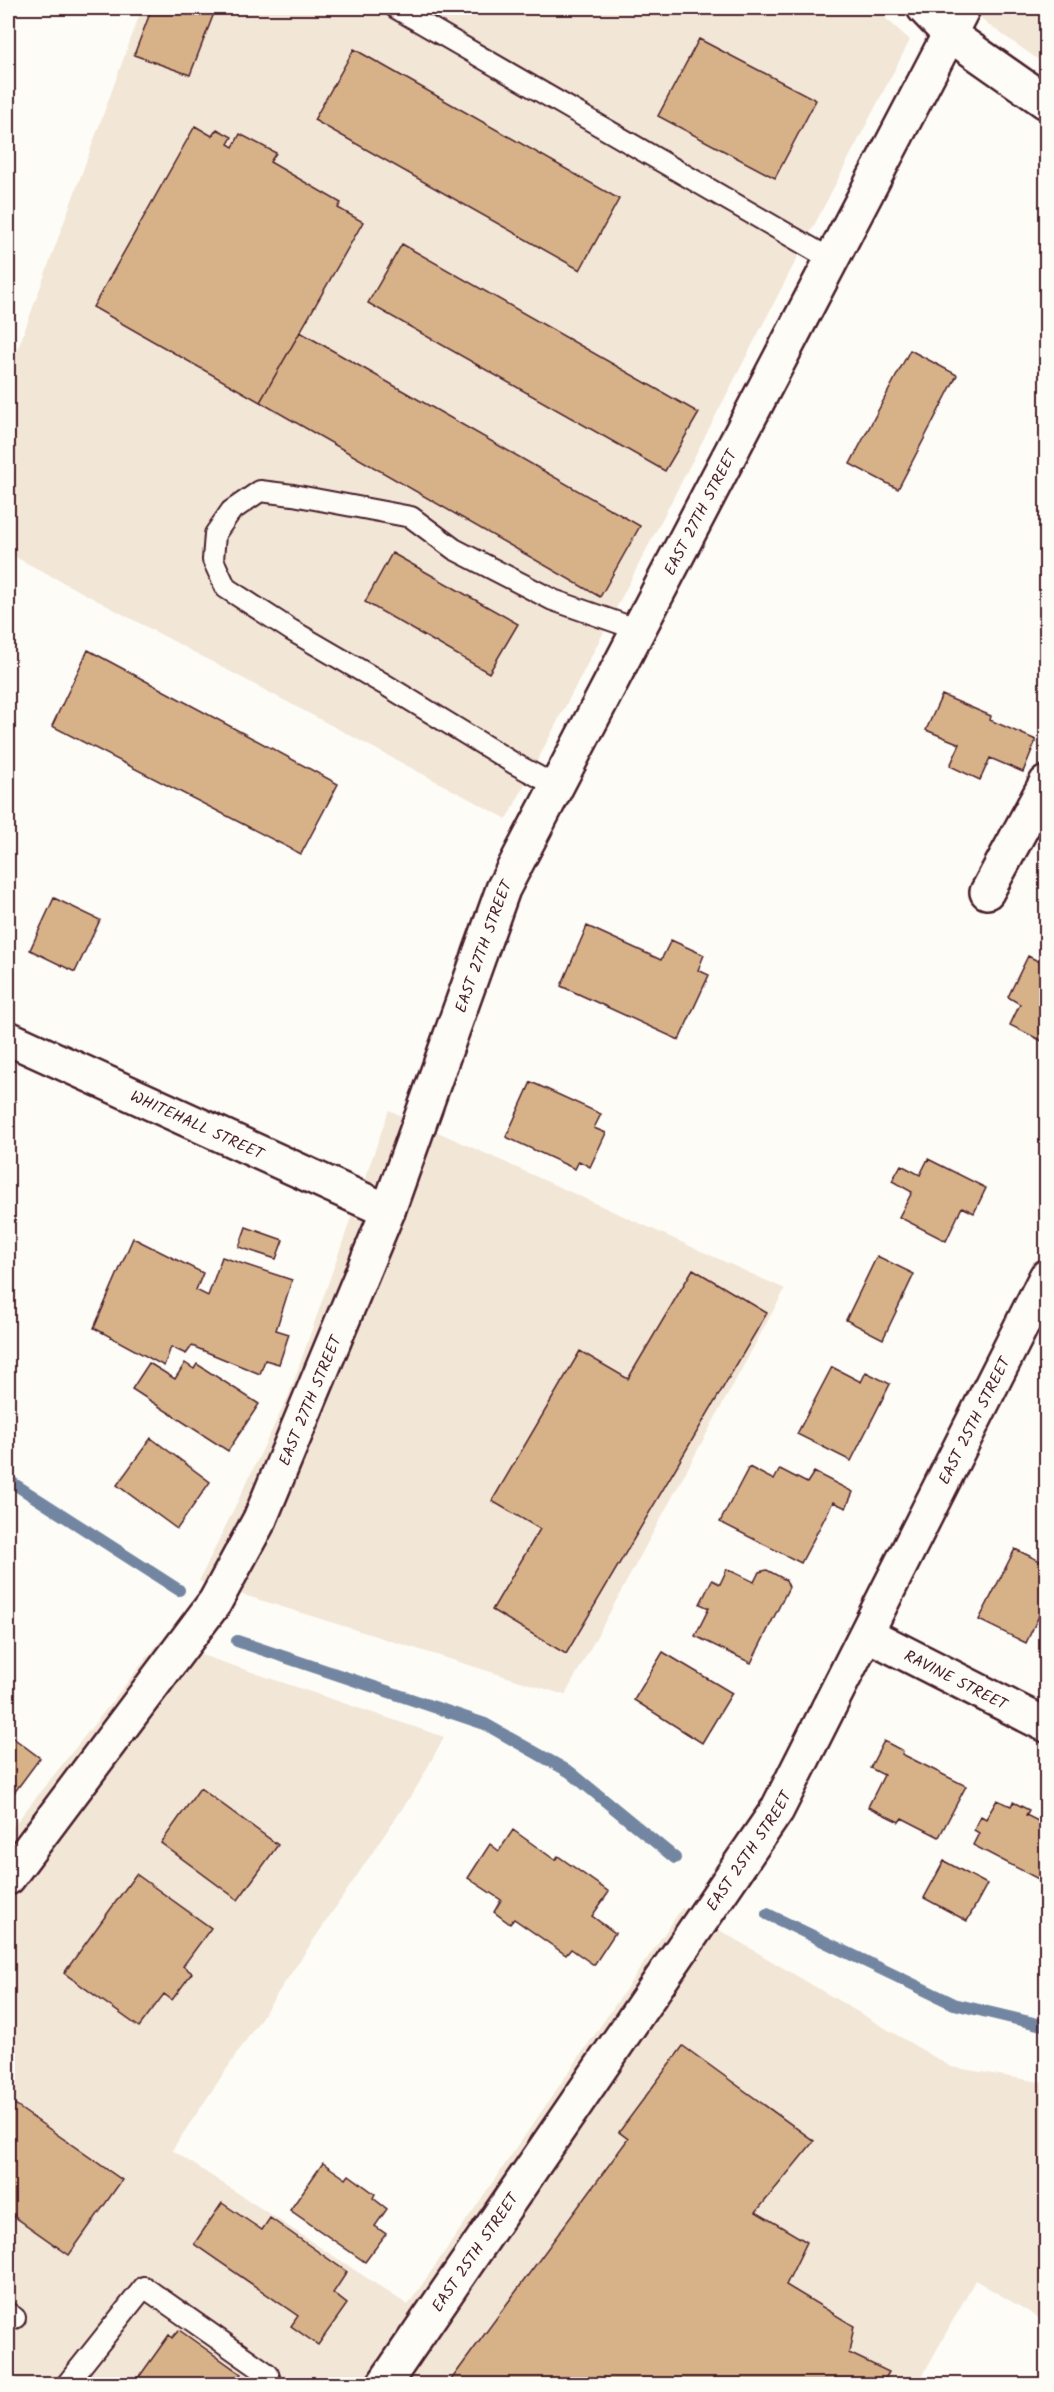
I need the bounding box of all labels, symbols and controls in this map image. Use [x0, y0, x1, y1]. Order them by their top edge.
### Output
street label: EAST 27TH STREET [658, 444, 745, 580]
street label: EAST 27TH STREET [449, 875, 520, 1016]
street label: WHITEHALL STREET [126, 1084, 269, 1167]
street label: EAST 27TH STREET [273, 1331, 349, 1470]
street label: EAST 25TH STREET [932, 1352, 1018, 1489]
street label: RAVINE STREET [899, 1644, 1013, 1718]
street label: EAST 25TH STREET [700, 1786, 799, 1917]
street label: EAST 25TH STREET [426, 2187, 526, 2318]

